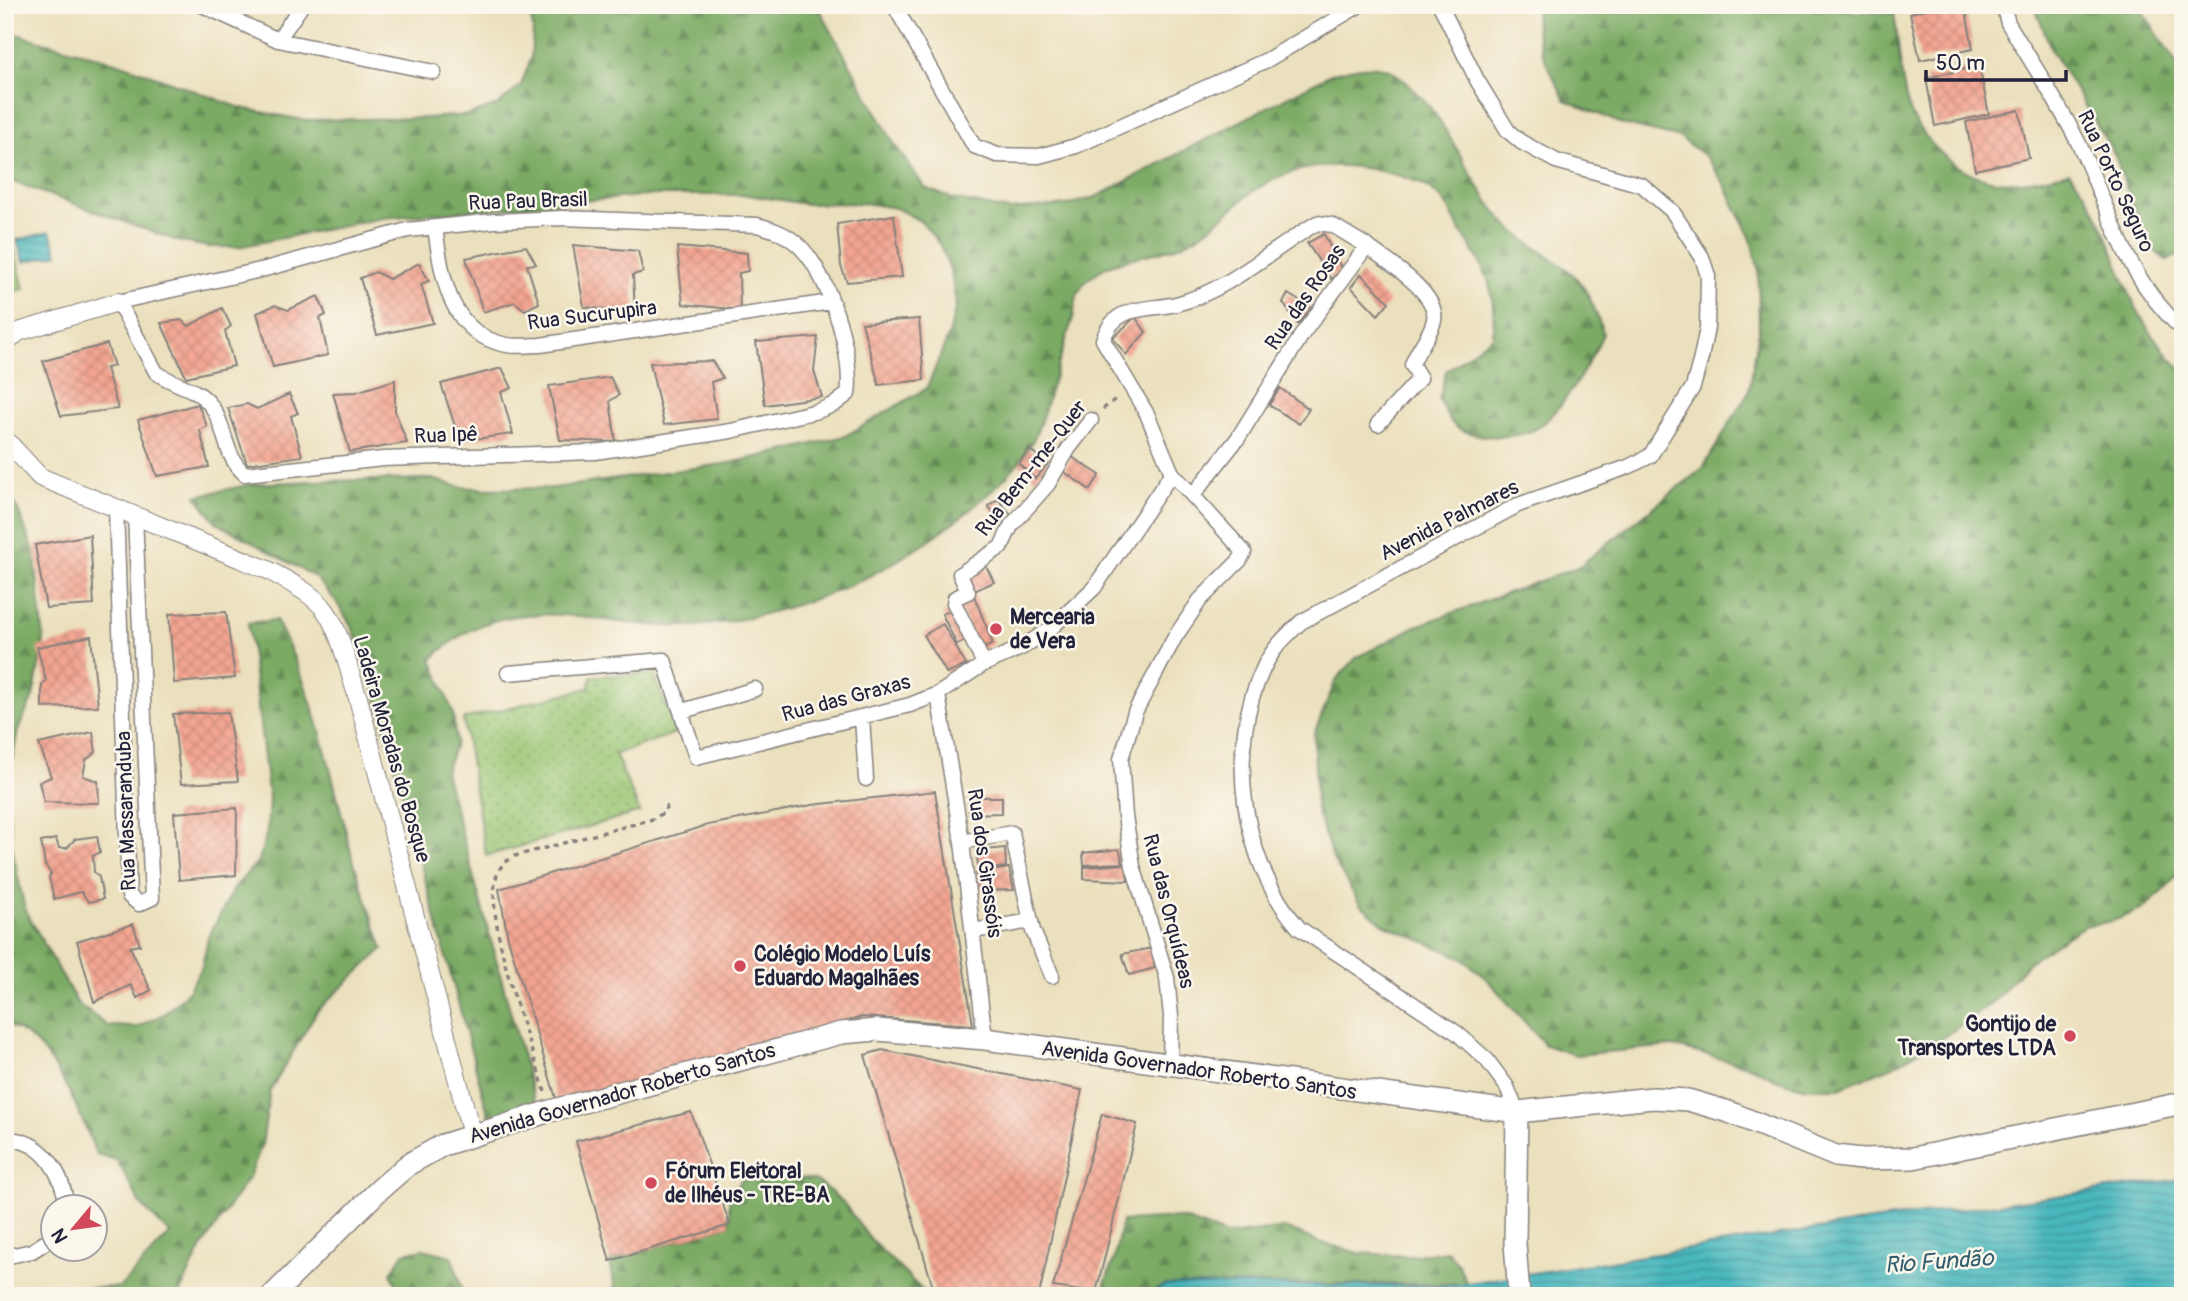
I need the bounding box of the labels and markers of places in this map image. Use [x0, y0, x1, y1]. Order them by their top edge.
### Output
place label: Mercearia de Vera [1010, 604, 1095, 655]
marker: Mercearia de Vera [988, 621, 1004, 637]
place label: Colégio Modelo Luís Eduardo Magalhães [754, 941, 931, 992]
marker: Colégio Modelo Luís Eduardo Magalhães [732, 958, 748, 974]
place label: Gontijo de Transportes LTDA [1896, 1011, 2057, 1062]
marker: Gontijo de Transportes LTDA [2062, 1028, 2078, 1044]
place label: Fórum Eleitoral de Ilhéus - TRE-BA [665, 1158, 830, 1209]
marker: Fórum Eleitoral de Ilhéus - TRE-BA [643, 1175, 659, 1191]

